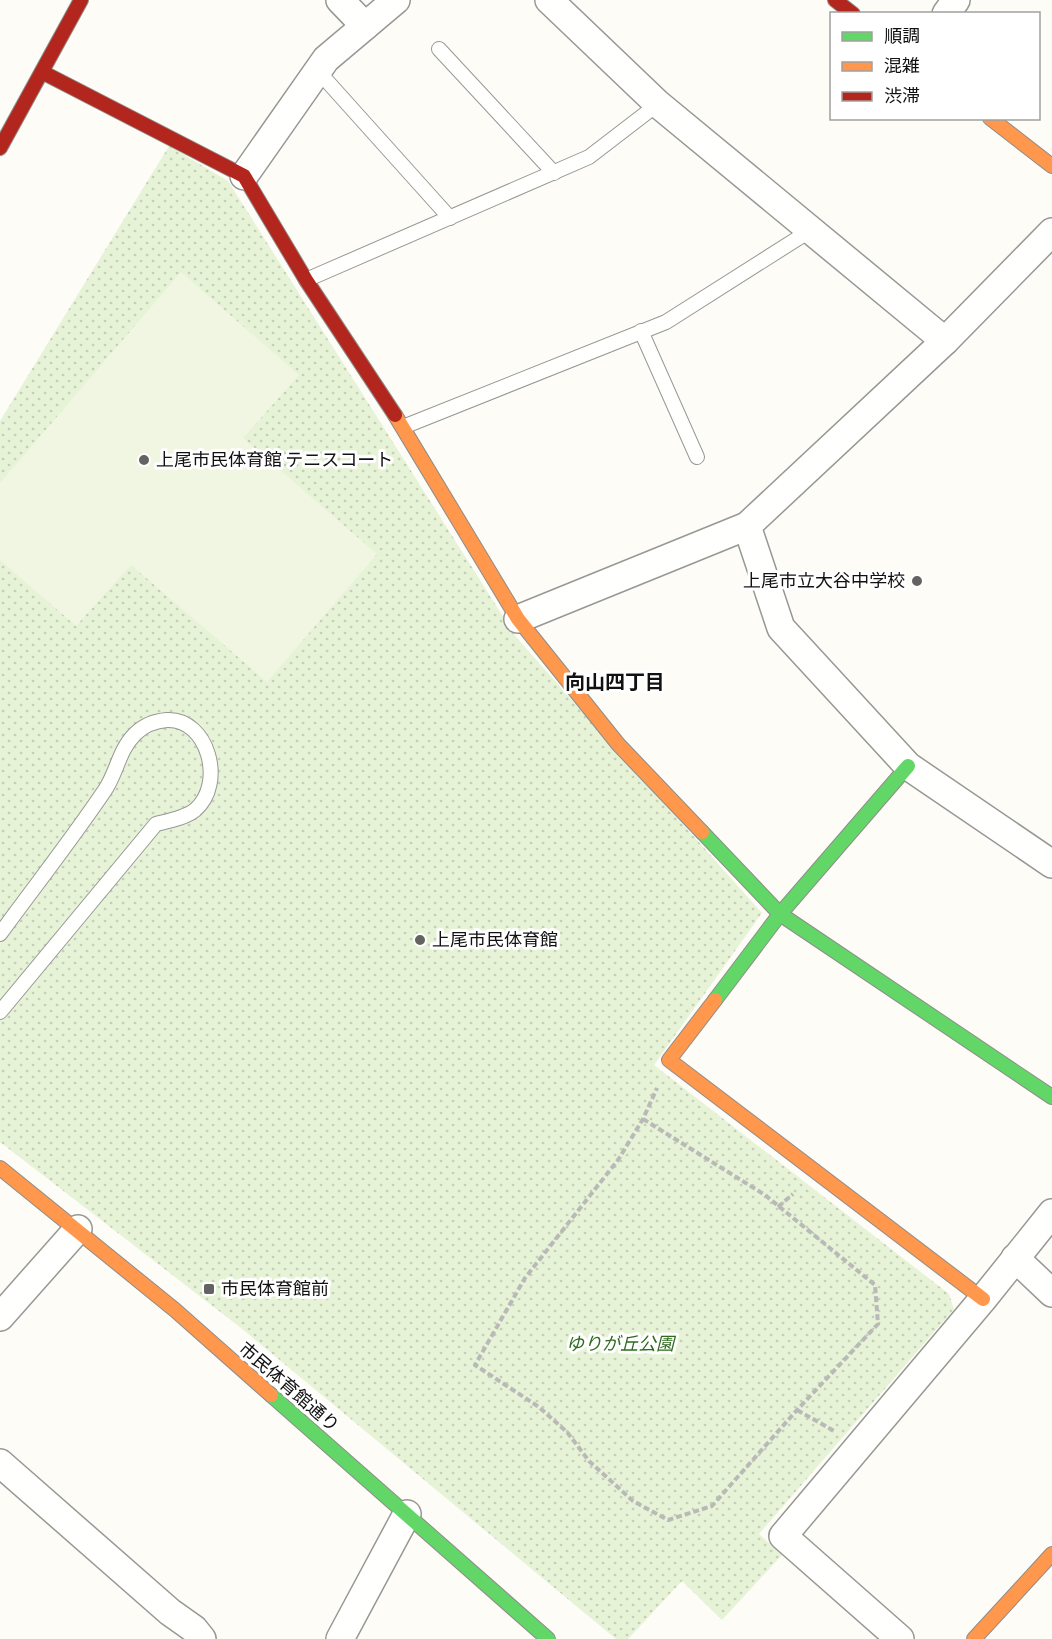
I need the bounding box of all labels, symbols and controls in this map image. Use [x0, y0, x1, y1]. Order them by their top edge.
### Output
legend [830, 12, 1040, 120]
text: 順調 [884, 26, 920, 46]
text: 混雑 [884, 56, 920, 76]
text: 渋滞 [884, 86, 920, 106]
place label: 上尾市民体育館 テニスコート [156, 450, 393, 470]
marker: 上尾市民体育館 テニスコート [137, 453, 151, 467]
place label: 上尾市立大谷中学校 [743, 571, 905, 591]
marker: 上尾市立大谷中学校 [910, 574, 924, 588]
district label: 向山四丁目 [565, 671, 665, 693]
place label: 上尾市民体育館 [432, 930, 558, 950]
marker: 上尾市民体育館 [413, 933, 427, 947]
place label: 市民体育館前 [221, 1279, 329, 1299]
marker: 市民体育館前 [202, 1282, 216, 1296]
park label: ゆりが丘公園 [566, 1334, 677, 1354]
street label: 市民体育館通り [235, 1338, 343, 1436]

